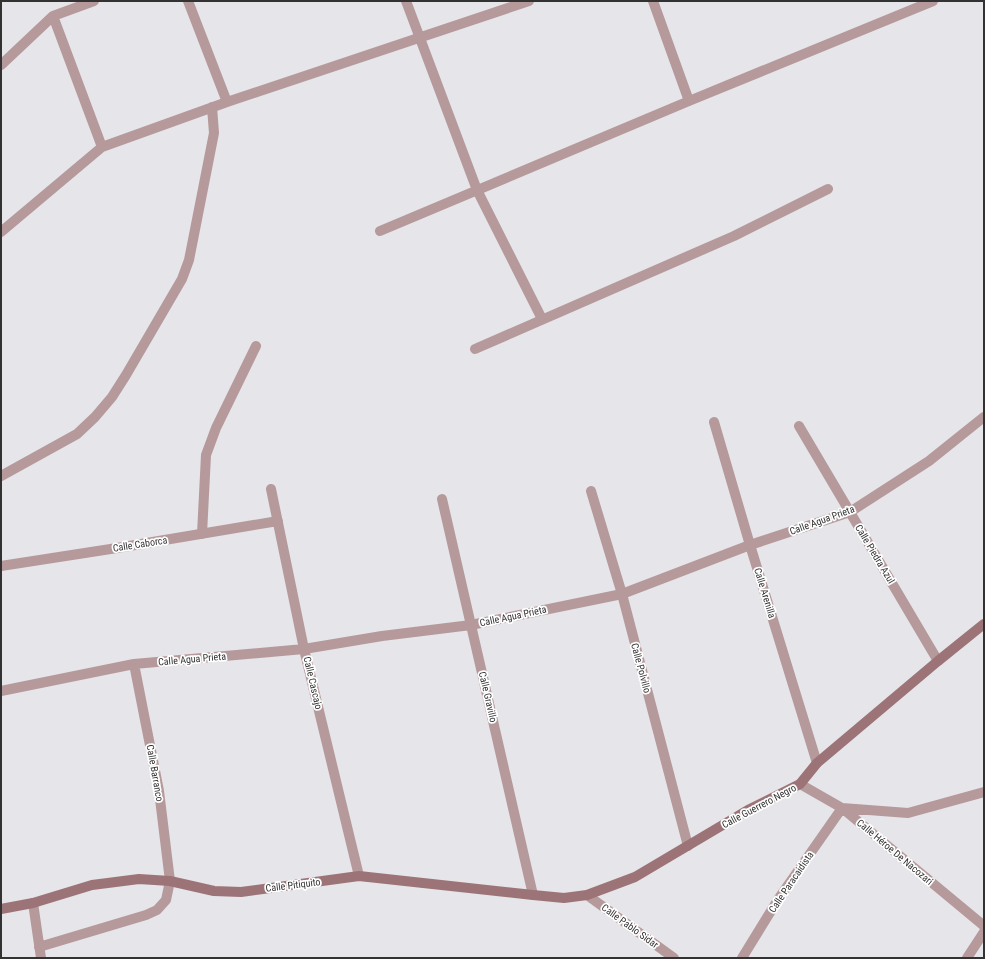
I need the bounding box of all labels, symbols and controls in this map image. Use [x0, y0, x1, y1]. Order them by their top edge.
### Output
street label: Calle Agua Prieta [788, 503, 856, 537]
street label: Calle Piedra Azul [853, 523, 897, 585]
street label: Calle Caborca [112, 534, 168, 554]
street label: Calle Arenilla [752, 567, 778, 620]
street label: Calle Agua Prieta [479, 604, 548, 628]
street label: Calle Polvillo [629, 642, 653, 694]
street label: Calle Agua Prieta [158, 651, 227, 667]
street label: Calle Cascajo [302, 656, 324, 710]
street label: Calle Gravillo [477, 671, 499, 723]
street label: Calle Barranco [145, 744, 165, 802]
street label: Calle Guerrero Negro [720, 782, 798, 830]
street label: Calle Héroe De Nacozari [855, 817, 935, 887]
street label: Calle Paracaidista [767, 849, 816, 915]
street label: Calle Pitiquito [265, 876, 321, 894]
street label: Calle Pablo Sidar [600, 902, 660, 950]

